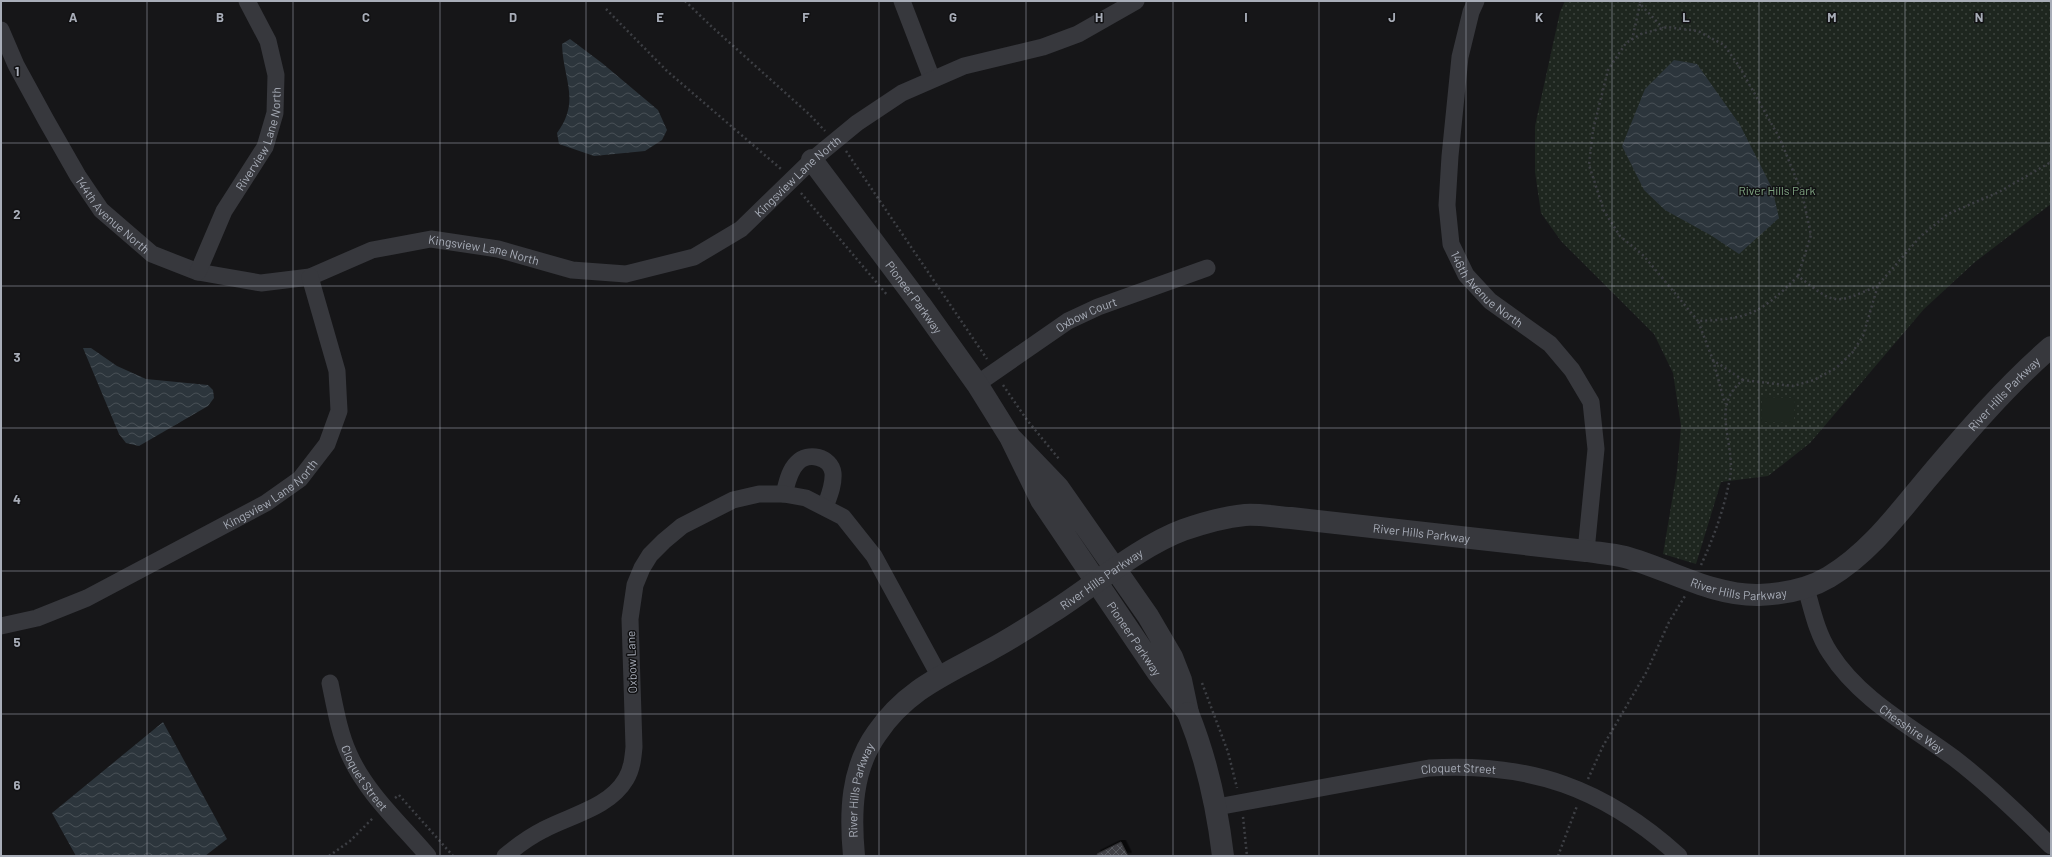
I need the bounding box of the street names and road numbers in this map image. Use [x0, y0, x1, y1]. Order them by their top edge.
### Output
street label: Riverview Lane North [232, 87, 283, 193]
street label: Kingsview Lane North [751, 132, 843, 219]
street label: 144th Avenue North [73, 174, 153, 256]
street label: Kingsview Lane North [428, 232, 541, 267]
street label: 146th Avenue North [1448, 248, 1526, 330]
street label: Pioneer Parkway [883, 258, 946, 336]
street label: Oxbow Court [1053, 294, 1119, 335]
street label: River Hills Parkway [1965, 353, 2043, 434]
street label: Kingsview Lane North [220, 456, 320, 532]
street label: River Hills Parkway [1372, 520, 1471, 545]
street label: River Hills Parkway [1057, 545, 1146, 612]
street label: River Hills Parkway [1689, 574, 1788, 602]
street label: Pioneer Parkway [1105, 599, 1165, 679]
street label: Oxbow Lane [623, 630, 639, 694]
street label: Chesshire Way [1877, 701, 1948, 756]
street label: River Hills Parkway [845, 740, 877, 838]
street label: Cloquet Street [339, 743, 391, 813]
street label: Cloquet Street [1420, 760, 1497, 776]

